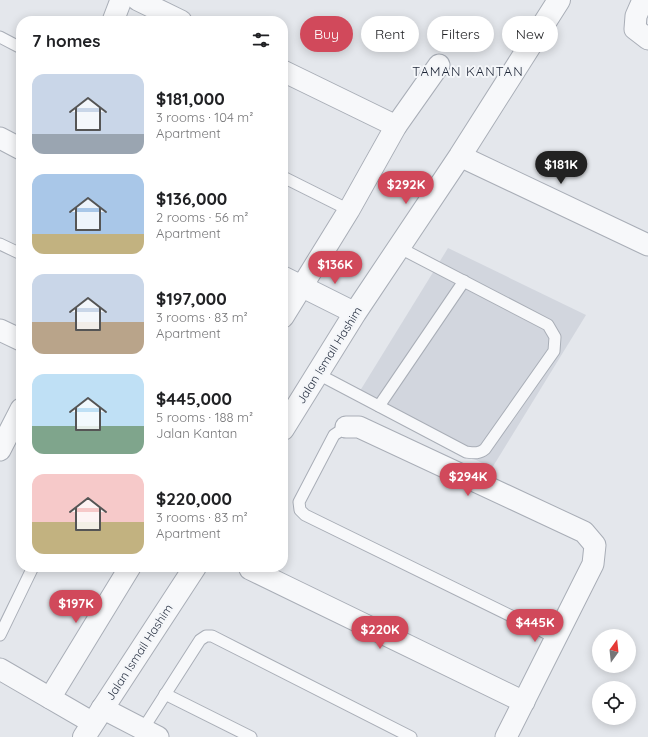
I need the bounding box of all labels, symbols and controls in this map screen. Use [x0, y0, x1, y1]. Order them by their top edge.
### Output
chip: Buy [300, 16, 353, 52]
chip: Rent [361, 16, 419, 52]
chip: Filters [427, 16, 494, 52]
chip: New [502, 16, 558, 52]
icon: filters [250, 29, 272, 51]
text: 7 homes [32, 30, 101, 51]
district label: TAMAN KANTAN [412, 63, 524, 79]
text: $181,000 [156, 88, 225, 109]
icon: home [64, 90, 112, 138]
text: 3 rooms · 104 m² [156, 109, 253, 125]
text: Apartment [156, 125, 221, 141]
pin: $181K [533, 151, 589, 185]
text: $181K [544, 156, 578, 172]
pin: $292K [378, 171, 434, 205]
text: $292K [387, 176, 425, 192]
text: $136,000 [156, 188, 227, 209]
icon: home [64, 190, 112, 238]
text: 2 rooms · 56 m² [156, 209, 248, 225]
text: Apartment [156, 225, 221, 241]
pin: $136K [307, 251, 363, 285]
text: $136K [317, 256, 353, 272]
text: $197,000 [156, 288, 227, 309]
icon: home [64, 290, 112, 338]
street label: Jalan Ismail Hashim [293, 304, 365, 406]
text: 3 rooms · 83 m² [156, 309, 248, 325]
text: Apartment [156, 325, 221, 341]
text: $445,000 [156, 388, 232, 409]
icon: home [64, 390, 112, 438]
text: 5 rooms · 188 m² [156, 409, 253, 425]
text: Jalan Kantan [156, 425, 237, 441]
pin: $294K [440, 463, 496, 497]
text: $294K [449, 468, 487, 484]
text: $220,000 [156, 488, 232, 509]
icon: home [64, 490, 112, 538]
text: 3 rooms · 83 m² [156, 509, 248, 525]
text: Apartment [156, 525, 221, 541]
pin: $197K [48, 590, 104, 624]
text: $197K [58, 595, 94, 611]
street label: Jalan Ismail Hashim [102, 601, 176, 703]
pin: $445K [507, 609, 563, 643]
text: $445K [515, 614, 555, 630]
pin: $220K [352, 616, 408, 650]
text: $220K [360, 621, 400, 637]
north arrow [592, 629, 636, 673]
map controls [592, 629, 636, 725]
button: locate [592, 681, 636, 725]

